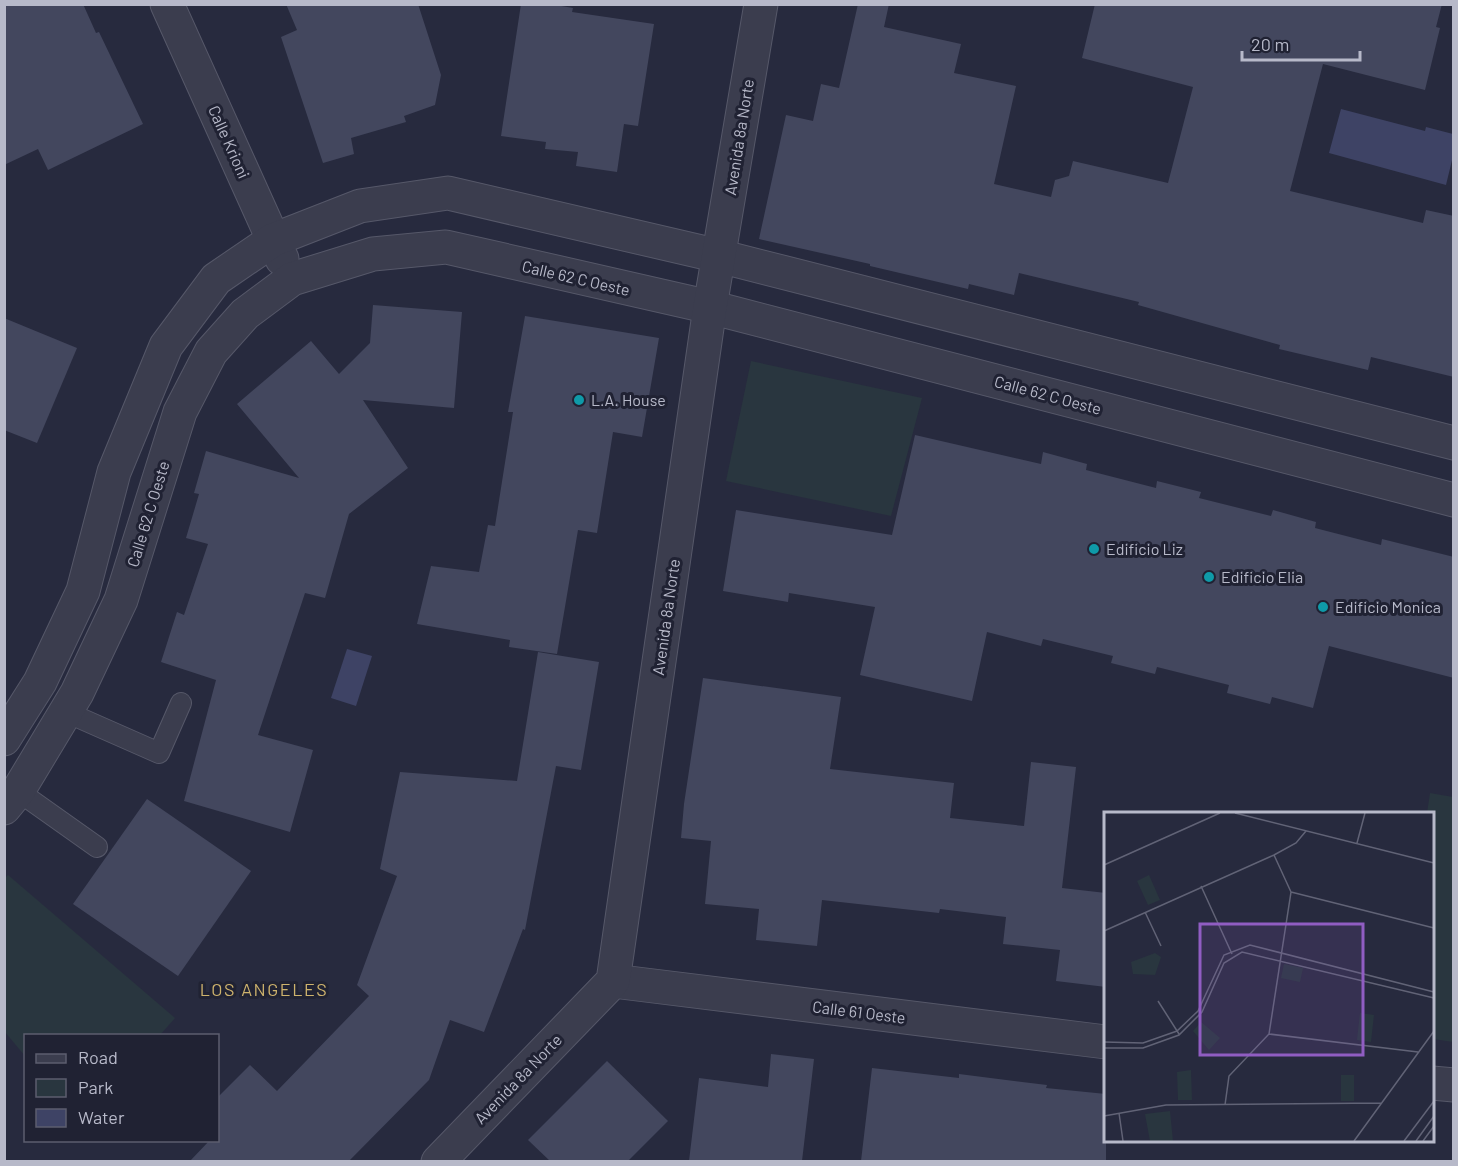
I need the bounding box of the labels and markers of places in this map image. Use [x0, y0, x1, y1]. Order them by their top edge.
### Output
place label: L.A. House [591, 390, 666, 409]
marker: L.A. House [572, 393, 586, 407]
place label: Edificio Liz [1106, 539, 1183, 558]
marker: Edificio Liz [1087, 542, 1101, 556]
place label: Edificio Elia [1221, 567, 1303, 586]
marker: Edificio Elia [1202, 570, 1216, 584]
place label: Edificio Monica [1335, 597, 1441, 616]
marker: Edificio Monica [1316, 600, 1330, 614]

